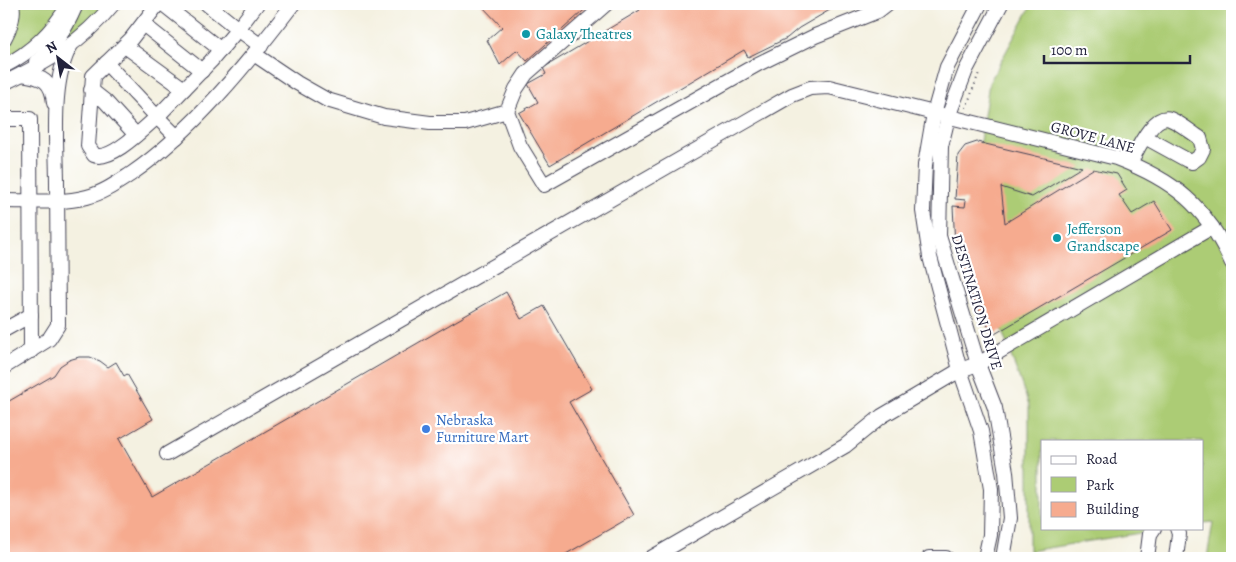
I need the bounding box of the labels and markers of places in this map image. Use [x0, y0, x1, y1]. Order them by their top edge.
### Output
place label: Galaxy Theatres [536, 24, 632, 44]
marker: Galaxy Theatres [520, 28, 532, 40]
place label: Jefferson Grandscape [1067, 219, 1140, 256]
marker: Jefferson Grandscape [1051, 232, 1063, 244]
place label: Nebraska Furniture Mart [436, 410, 529, 447]
marker: Nebraska Furniture Mart [420, 423, 432, 435]

